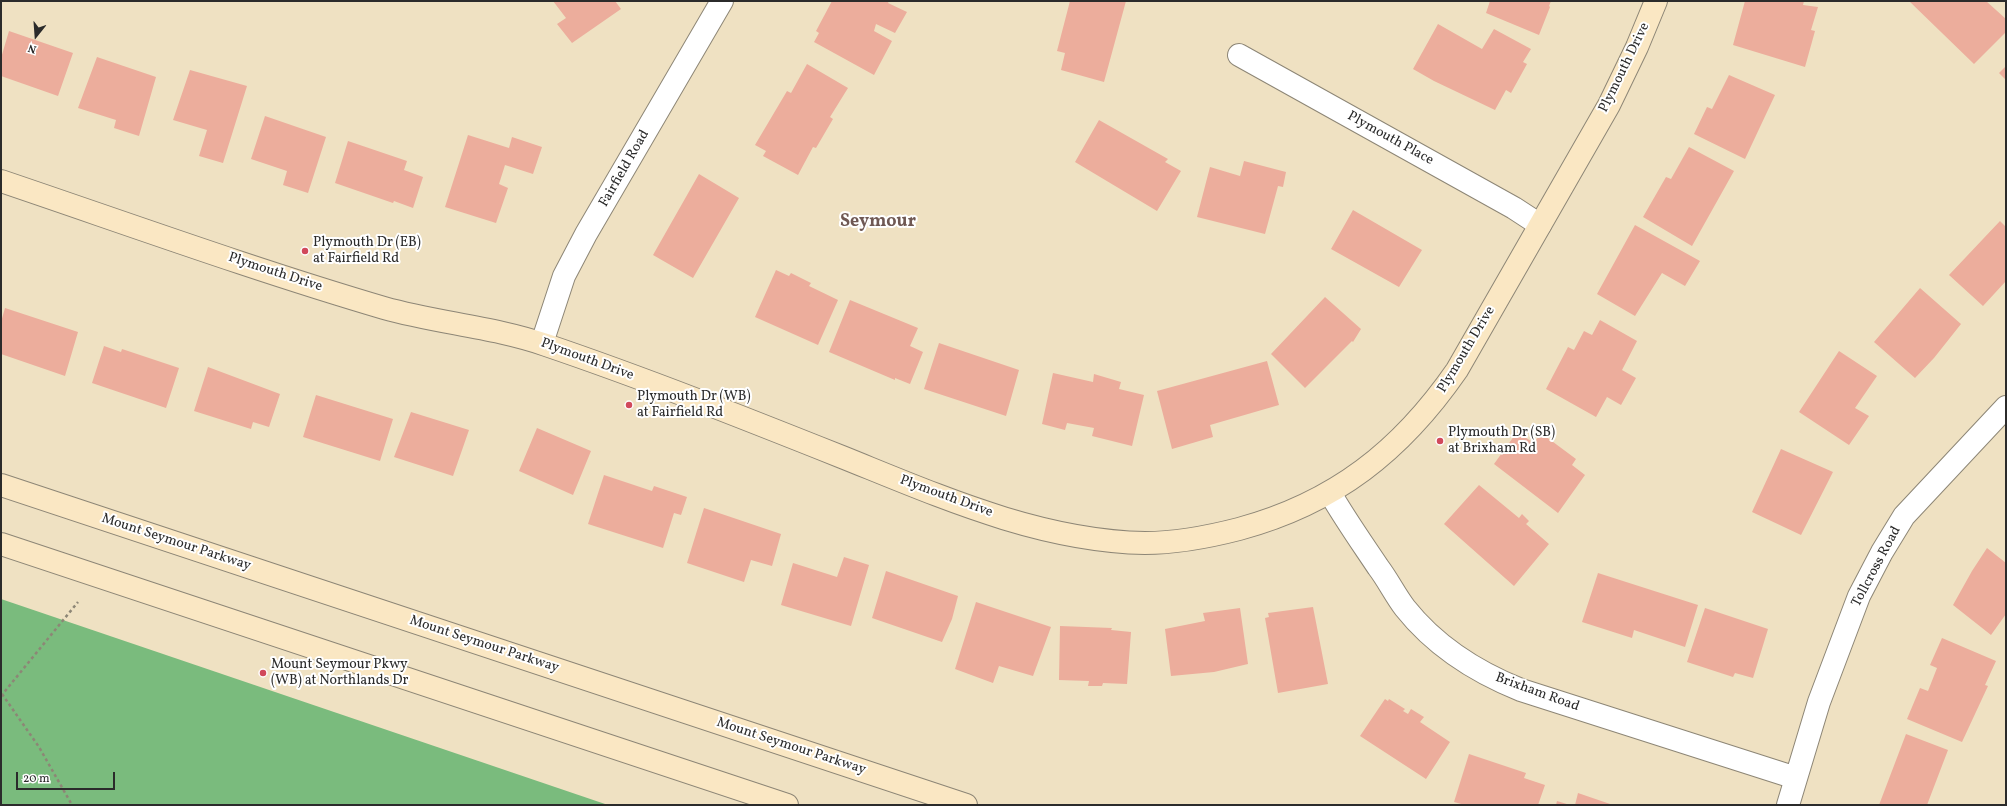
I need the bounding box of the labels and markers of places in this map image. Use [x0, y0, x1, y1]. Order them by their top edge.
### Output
place label: Plymouth Dr (EB) at Fairfield Rd [313, 235, 421, 268]
marker: Plymouth Dr (EB) at Fairfield Rd [300, 246, 310, 256]
place label: Plymouth Dr (WB) at Fairfield Rd [637, 389, 750, 422]
marker: Plymouth Dr (WB) at Fairfield Rd [624, 400, 634, 410]
place label: Plymouth Dr (SB) at Brixham Rd [1448, 425, 1555, 458]
marker: Plymouth Dr (SB) at Brixham Rd [1435, 436, 1445, 446]
place label: Mount Seymour Pkwy (WB) at Northlands Dr [271, 657, 408, 690]
marker: Mount Seymour Pkwy (WB) at Northlands Dr [258, 668, 268, 678]

